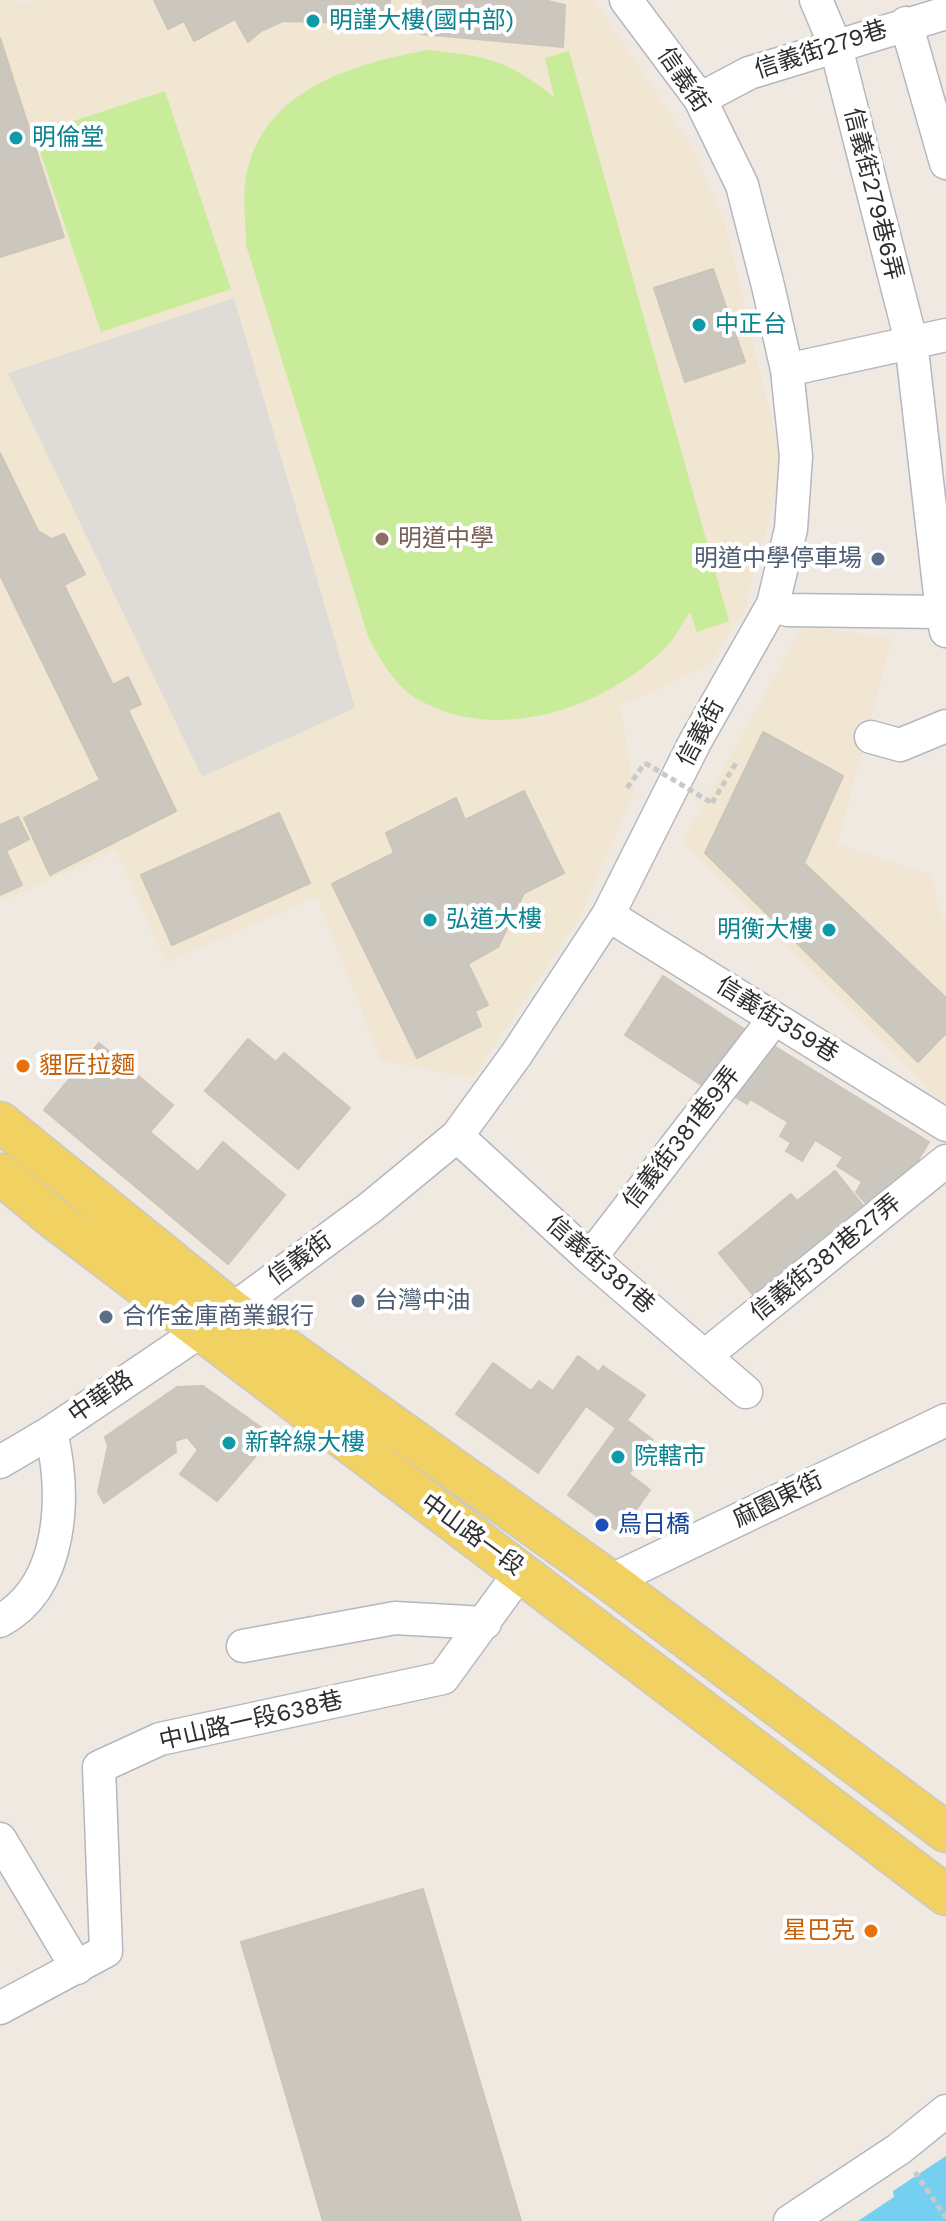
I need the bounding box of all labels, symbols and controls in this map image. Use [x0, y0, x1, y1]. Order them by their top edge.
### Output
place label: 明謹大樓(國中部) [329, 7, 514, 35]
marker: 明謹大樓(國中部) [304, 12, 322, 30]
street label: 信義街279巷 [751, 15, 891, 85]
street label: 信義街 [651, 42, 715, 118]
street label: 信義街279巷6弄 [838, 105, 908, 283]
place label: 明倫堂 [32, 124, 104, 152]
marker: 明倫堂 [7, 129, 25, 147]
place label: 中正台 [715, 311, 787, 339]
marker: 中正台 [690, 316, 708, 334]
place label: 明道中學 [398, 525, 494, 553]
marker: 明道中學 [373, 530, 391, 548]
place label: 明道中學停車場 [694, 545, 862, 573]
marker: 明道中學停車場 [869, 550, 887, 568]
street label: 信義街 [671, 694, 731, 772]
place label: 弘道大樓 [446, 906, 542, 934]
marker: 弘道大樓 [421, 911, 439, 929]
place label: 明衡大樓 [717, 916, 813, 944]
marker: 明衡大樓 [820, 921, 838, 939]
street label: 信義街359巷 [711, 971, 843, 1069]
place label: 貍匠拉麵 [39, 1052, 135, 1080]
marker: 貍匠拉麵 [14, 1057, 32, 1075]
street label: 信義街381巷9弄 [617, 1061, 747, 1215]
street label: 信義街381巷27弄 [745, 1189, 907, 1327]
street label: 信義街381巷 [540, 1210, 660, 1320]
street label: 信義街 [262, 1226, 338, 1292]
place label: 台灣中油 [374, 1287, 470, 1315]
marker: 台灣中油 [349, 1292, 367, 1310]
place label: 合作金庫商業銀行 [122, 1303, 314, 1331]
marker: 合作金庫商業銀行 [97, 1308, 115, 1326]
street label: 中華路 [63, 1365, 139, 1429]
place label: 新幹線大樓 [245, 1429, 365, 1457]
marker: 新幹線大樓 [220, 1434, 238, 1452]
place label: 院轄市 [634, 1443, 706, 1471]
marker: 院轄市 [609, 1448, 627, 1466]
street label: 麻園東街 [729, 1466, 827, 1534]
street label: 中山路一段 [415, 1488, 529, 1582]
place label: 烏日橋 [618, 1511, 690, 1539]
marker: 烏日橋 [593, 1516, 611, 1534]
street label: 中山路一段638巷 [156, 1686, 346, 1756]
place label: 星巴克 [783, 1917, 855, 1945]
marker: 星巴克 [862, 1922, 880, 1940]

